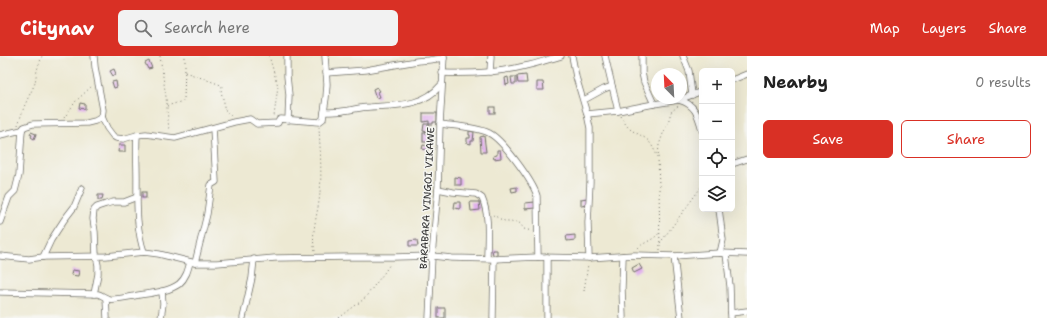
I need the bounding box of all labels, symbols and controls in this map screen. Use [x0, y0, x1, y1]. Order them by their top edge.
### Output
search box [118, 10, 398, 46]
text: Citynav [20, 16, 94, 41]
icon: search [132, 17, 154, 39]
text: Search here [164, 18, 250, 38]
text: Map [870, 19, 900, 37]
text: Layers [922, 19, 966, 37]
text: Share [988, 19, 1027, 37]
north arrow [651, 68, 687, 104]
map controls [699, 68, 735, 212]
button: + [699, 68, 735, 104]
text: Nearby [763, 71, 828, 93]
text: 0 results [975, 74, 1031, 91]
button: − [699, 104, 735, 140]
button: Save [763, 120, 893, 158]
button: Share [901, 120, 1031, 158]
street label: BARABARA VINGOI VIKAWE [417, 127, 437, 269]
button: locate [699, 140, 735, 176]
button: layers [699, 176, 735, 212]

